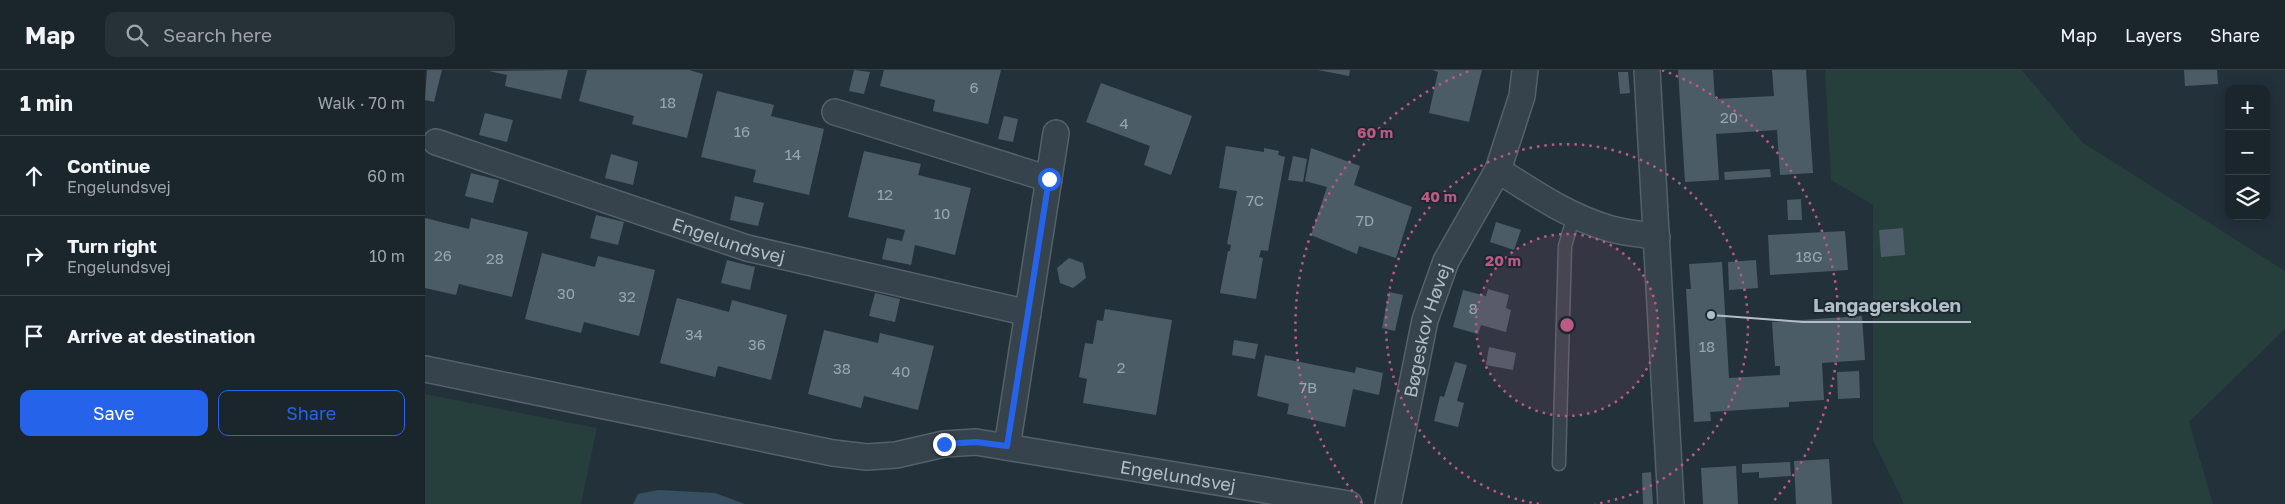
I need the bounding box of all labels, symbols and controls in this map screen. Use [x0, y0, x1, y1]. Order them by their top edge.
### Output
search box [105, 12, 455, 57]
text: Map [25, 20, 75, 49]
icon: search [123, 21, 151, 49]
text: Search here [163, 23, 272, 46]
text: Map [2060, 24, 2097, 46]
text: Layers [2125, 24, 2182, 46]
text: Share [2210, 24, 2260, 46]
house number: 6 [969, 78, 979, 96]
map controls [2225, 85, 2270, 220]
button: + [2225, 85, 2270, 130]
text: 1 min [20, 90, 73, 116]
text: Walk · 70 m [318, 93, 405, 113]
house number: 18 [660, 93, 676, 111]
house number: 20 [1720, 108, 1738, 126]
house number: 4 [1119, 114, 1129, 132]
house number: 16 [734, 122, 750, 140]
text: 60 m [1357, 123, 1393, 141]
button: − [2225, 130, 2270, 175]
house number: 14 [785, 145, 801, 163]
text: Continue [67, 154, 150, 177]
icon: ahead [20, 162, 48, 190]
text: 60 m [367, 166, 405, 186]
route start [1038, 168, 1061, 191]
button: layers [2225, 175, 2270, 220]
text: Engelundsvej [67, 177, 171, 197]
house number: 12 [877, 185, 893, 203]
text: 40 m [1421, 187, 1457, 205]
house number: 7C [1246, 191, 1264, 209]
house number: 10 [934, 204, 950, 222]
house number: 7D [1356, 211, 1374, 229]
street label: Engelundsvej [670, 212, 787, 267]
text: Turn right [67, 234, 157, 257]
icon: right [20, 242, 48, 270]
text: 10 m [369, 246, 405, 266]
house number: 26 [434, 246, 452, 264]
house number: 18G [1795, 247, 1823, 265]
house number: 28 [486, 249, 504, 267]
text: 20 m [1485, 251, 1521, 269]
text: Engelundsvej [67, 257, 171, 277]
street label: Bøgeskov Høvej [1399, 260, 1455, 399]
house number: 30 [557, 284, 575, 302]
house number: 32 [618, 287, 636, 305]
callout: Langagerskolen [1803, 288, 1971, 322]
text: Langagerskolen [1813, 293, 1961, 316]
house number: 8 [1468, 299, 1478, 317]
centre of rings [1558, 316, 1576, 334]
icon: arrive [20, 322, 48, 350]
text: Arrive at destination [67, 324, 255, 347]
house number: 34 [685, 325, 703, 343]
house number: 36 [748, 335, 766, 353]
house number: 18 [1699, 337, 1715, 355]
house number: 2 [1117, 358, 1125, 376]
house number: 38 [833, 359, 851, 377]
house number: 40 [892, 362, 910, 380]
house number: 7B [1299, 378, 1317, 396]
button: Save [20, 390, 208, 436]
button: Share [218, 390, 405, 436]
route end [933, 433, 956, 456]
street label: Engelundsvej [1119, 455, 1238, 496]

